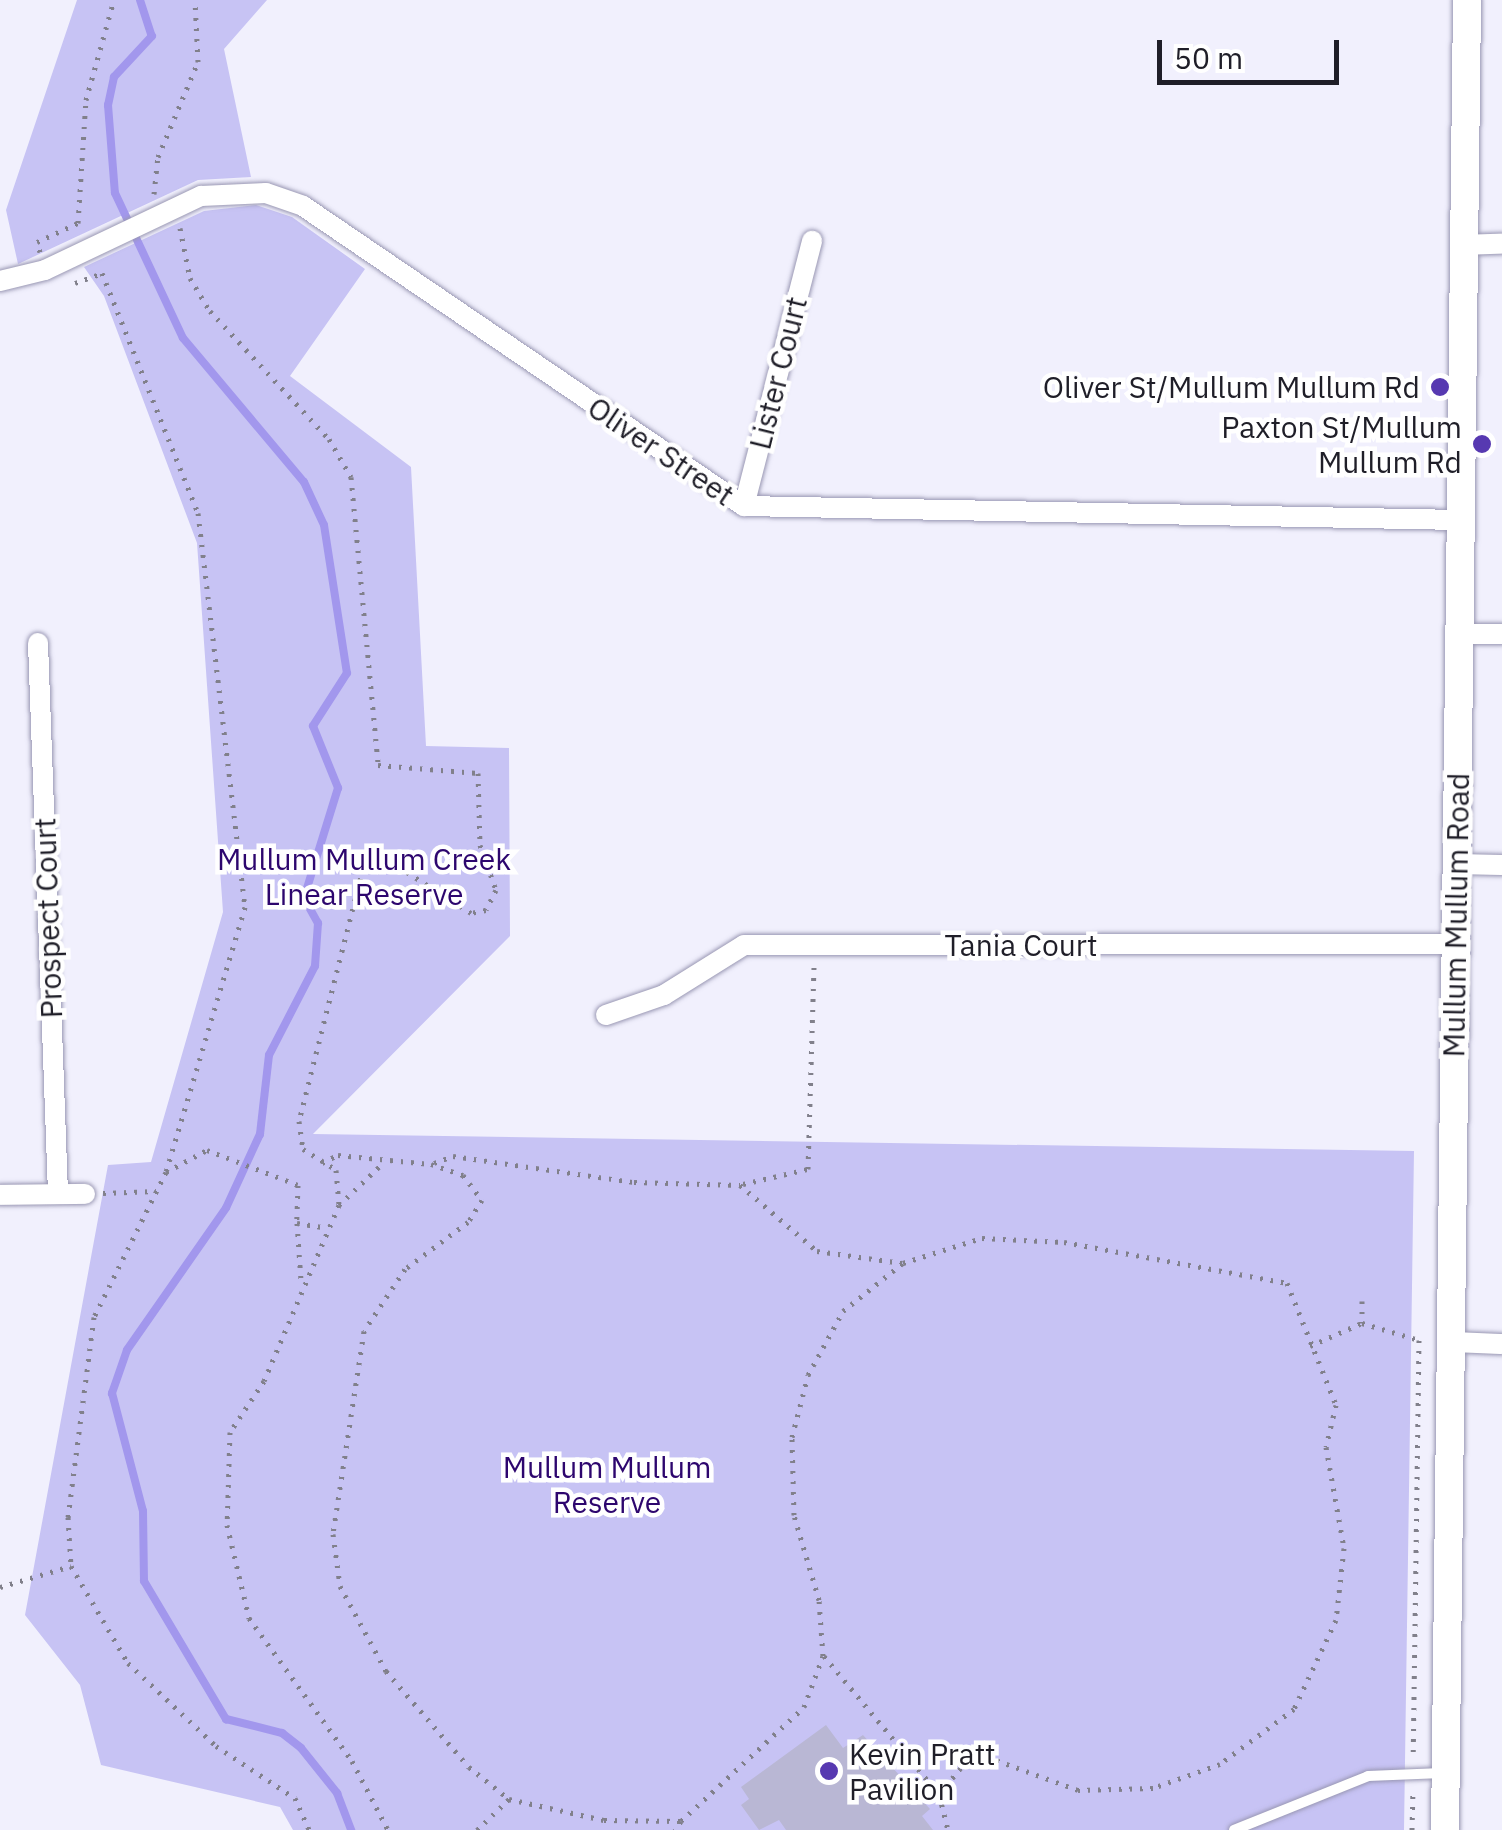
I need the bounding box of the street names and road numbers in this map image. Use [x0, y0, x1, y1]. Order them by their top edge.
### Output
street label: Lister Court [742, 293, 814, 453]
street label: Oliver Street [581, 389, 741, 513]
street label: Mullum Mullum Road [1436, 772, 1476, 1058]
street label: Prospect Court [27, 817, 69, 1019]
street label: Tania Court [945, 927, 1097, 963]

